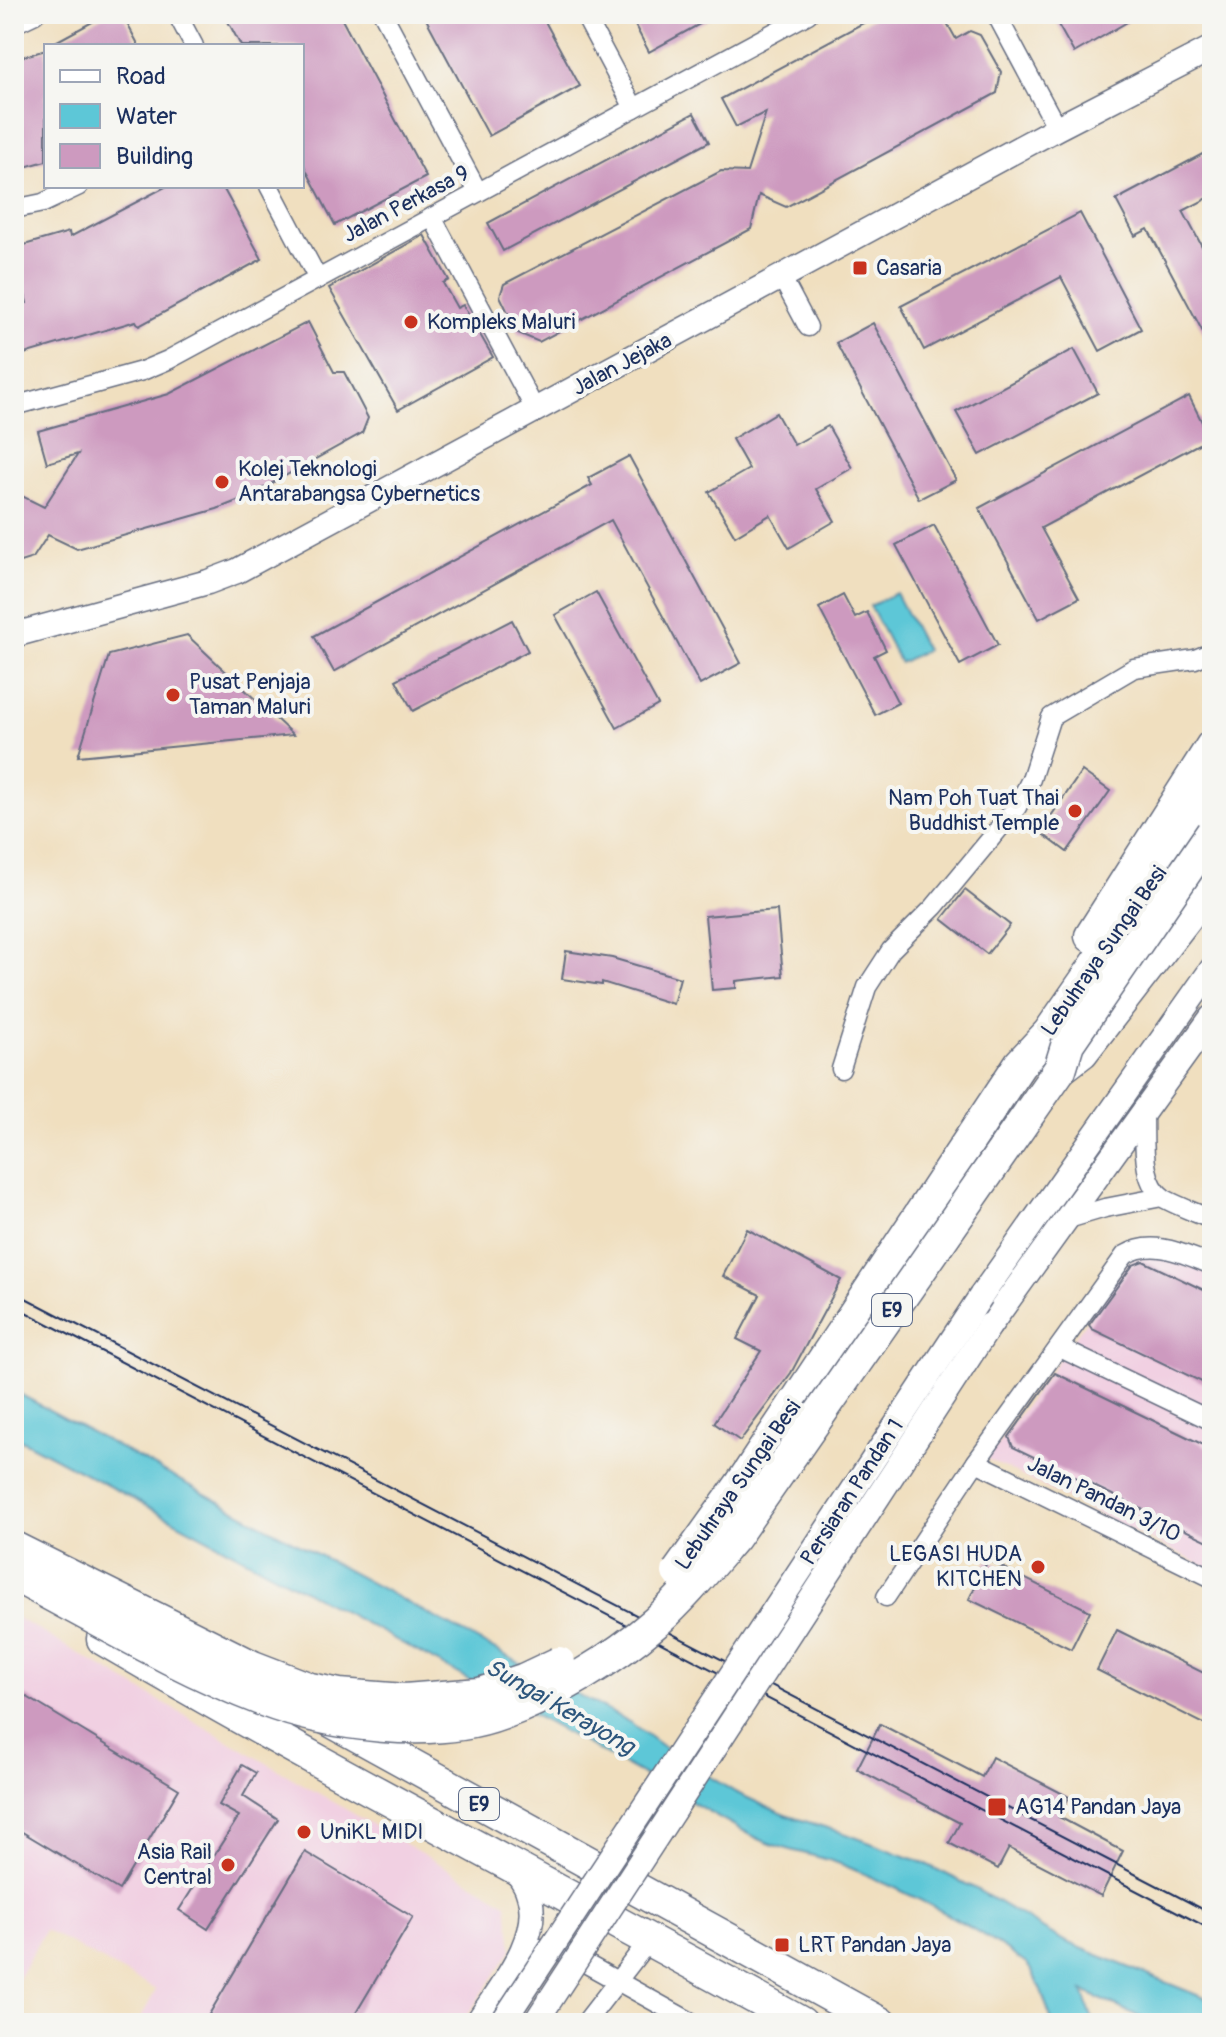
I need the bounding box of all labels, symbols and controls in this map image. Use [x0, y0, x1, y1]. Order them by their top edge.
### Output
legend [44, 44, 304, 188]
text: Road [116, 62, 166, 91]
text: Water [116, 102, 177, 131]
text: Building [116, 142, 193, 171]
street label: Jalan Perkasa 9 [338, 159, 474, 249]
place label: Casaria [876, 254, 942, 282]
marker: Casaria [851, 259, 869, 277]
place label: Kompleks Maluri [427, 308, 575, 336]
marker: Kompleks Maluri [402, 313, 420, 331]
street label: Jalan Jejaka [567, 326, 677, 402]
place label: Kolej Teknologi Antarabangsa Cybernetics [238, 455, 480, 508]
marker: Kolej Teknologi Antarabangsa Cybernetics [213, 473, 231, 491]
place label: Pusat Penjaja Taman Maluri [189, 668, 311, 721]
marker: Pusat Penjaja Taman Maluri [164, 686, 182, 704]
place label: Nam Poh Tuat Thai Buddhist Temple [888, 784, 1059, 837]
marker: Nam Poh Tuat Thai Buddhist Temple [1066, 802, 1084, 820]
street label: Lebuhraya Sungai Besi [1035, 860, 1173, 1041]
road number: E9 [872, 1294, 912, 1326]
street label: Lebuhraya Sungai Besi [669, 1394, 807, 1575]
street label: Persiaran Pandan 1 [794, 1414, 910, 1570]
street label: Jalan Pandan 3/10 [1023, 1450, 1185, 1548]
place label: LEGASI HUDA KITCHEN [889, 1540, 1022, 1593]
marker: LEGASI HUDA KITCHEN [1029, 1558, 1047, 1576]
water label: Sungai Kerayong [480, 1653, 641, 1762]
road number: E9 [459, 1788, 499, 1820]
place label: AG14 Pandan Jaya [1015, 1793, 1181, 1821]
marker: AG14 Pandan Jaya [986, 1796, 1008, 1818]
place label: UniKL MIDI [320, 1818, 423, 1846]
marker: UniKL MIDI [295, 1823, 313, 1841]
place label: Asia Rail Central [137, 1838, 212, 1891]
marker: Asia Rail Central [219, 1856, 237, 1874]
place label: LRT Pandan Jaya [798, 1931, 951, 1959]
marker: LRT Pandan Jaya [773, 1936, 791, 1954]

